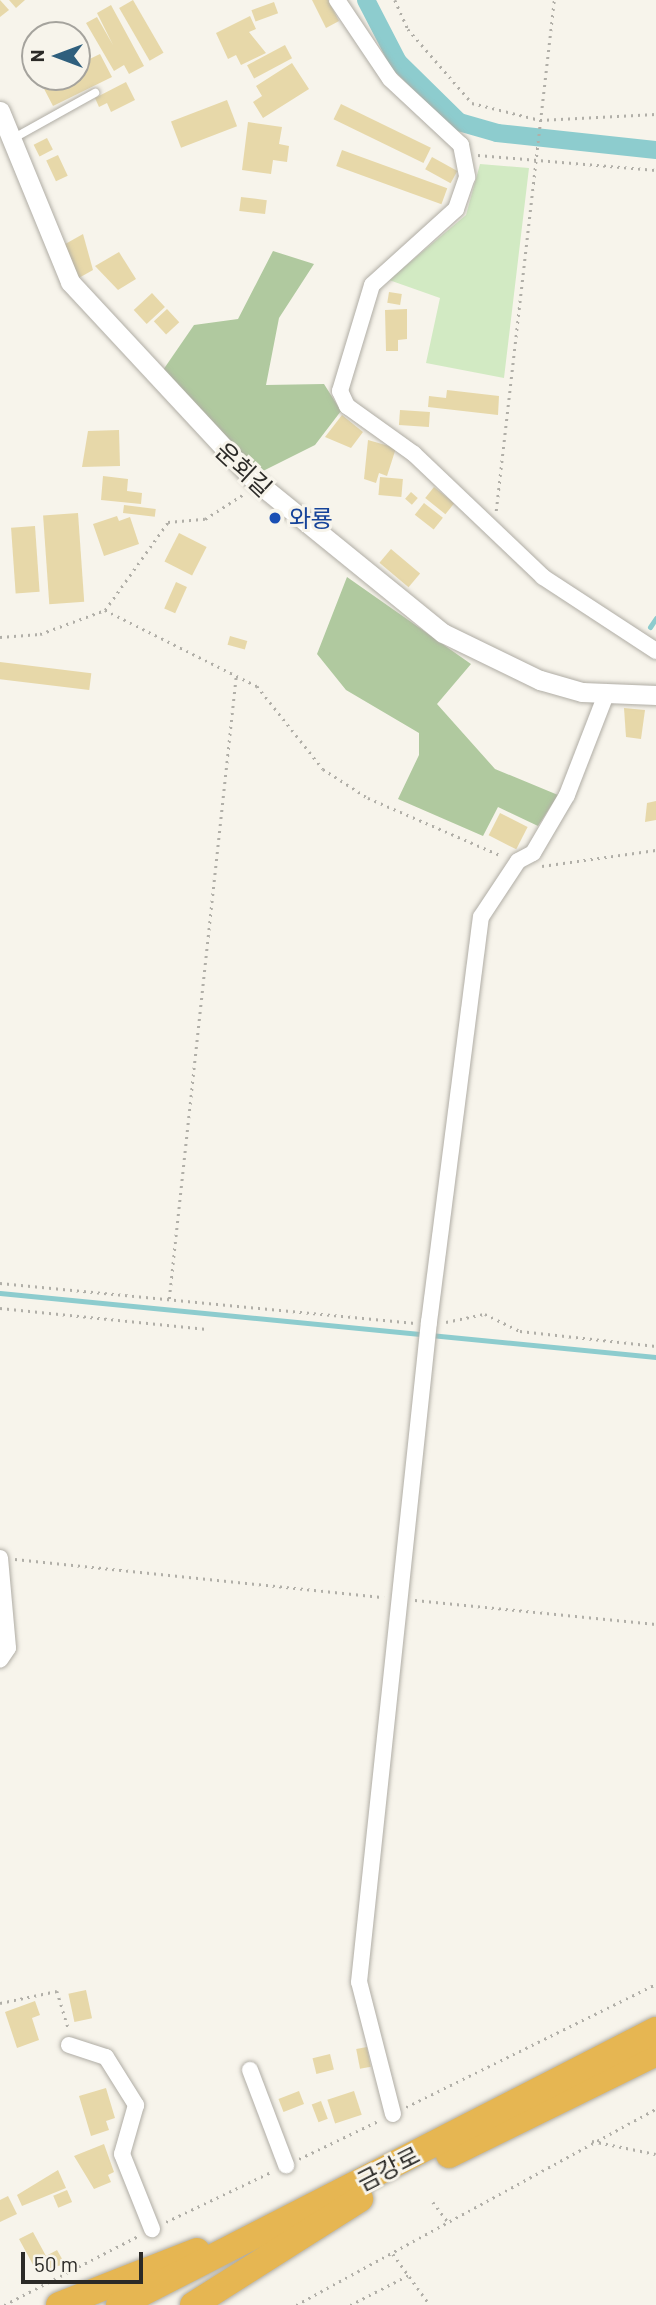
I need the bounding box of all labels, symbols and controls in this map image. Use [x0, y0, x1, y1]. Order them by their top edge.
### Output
north arrow [21, 21, 91, 91]
text: N [25, 50, 48, 62]
street label: 운회길 [210, 436, 278, 502]
place label: 와룡 [289, 504, 333, 532]
marker: 와룡 [267, 510, 283, 526]
street label: 금강로 [352, 2140, 424, 2196]
scale bar [24, 2238, 147, 2282]
text: 50 m [34, 2251, 78, 2276]

